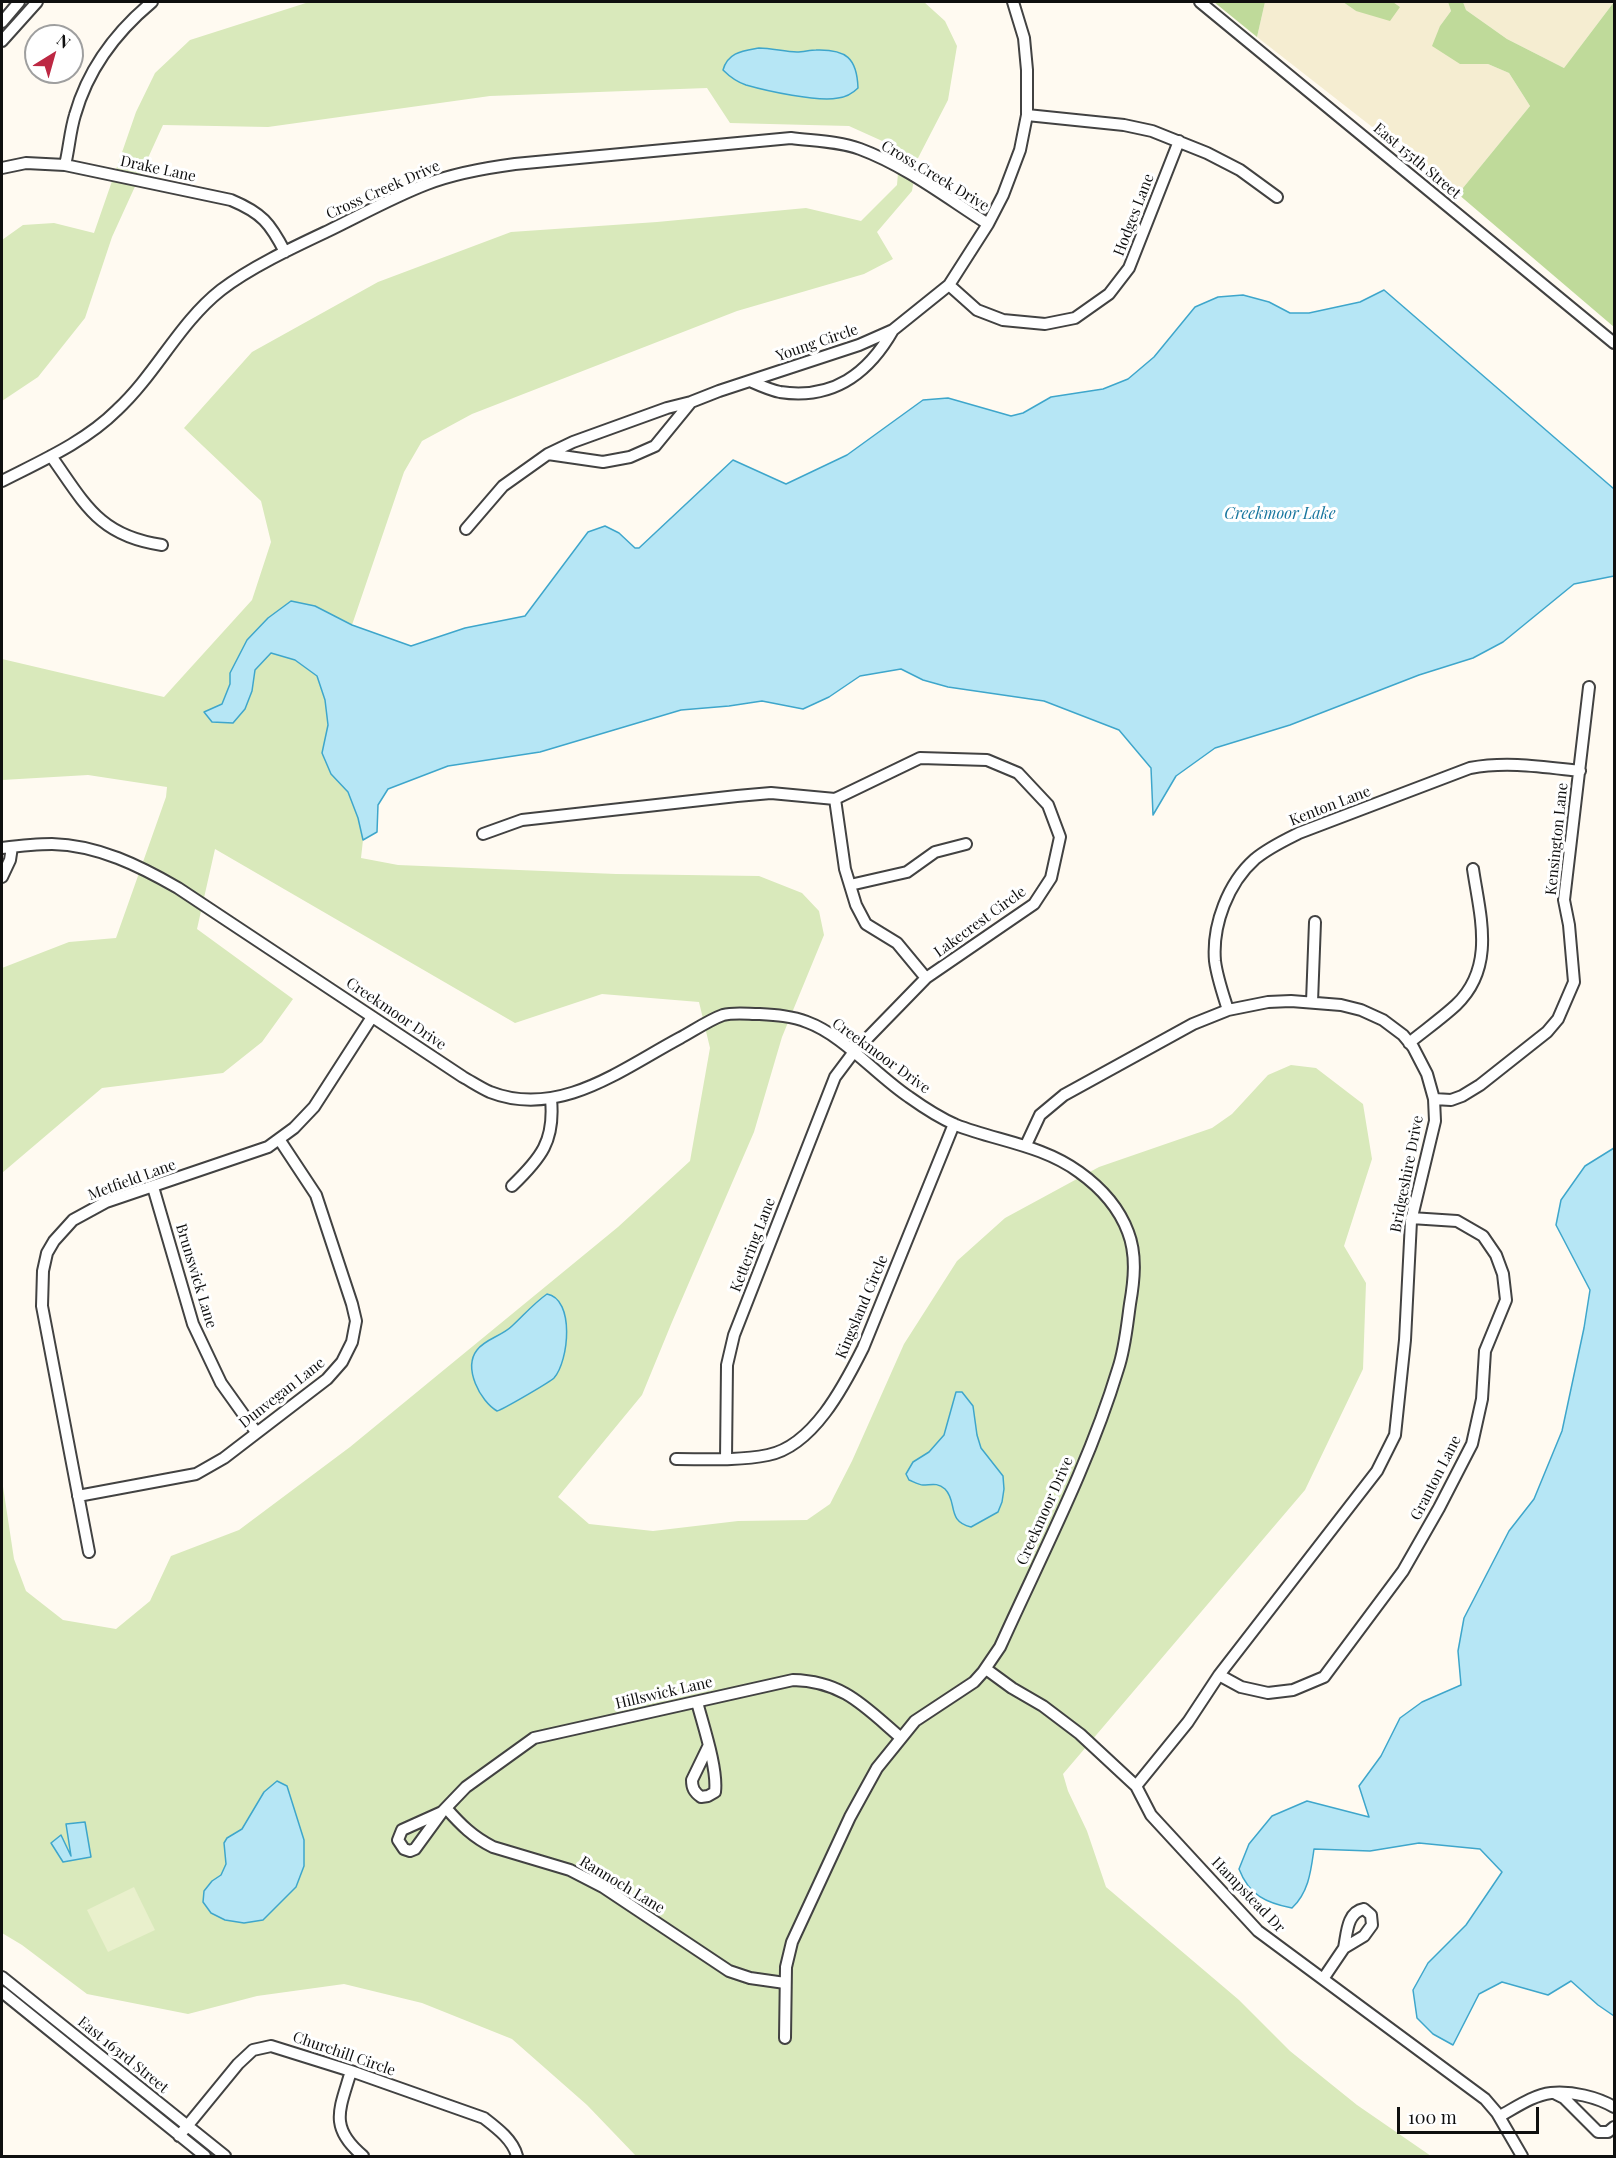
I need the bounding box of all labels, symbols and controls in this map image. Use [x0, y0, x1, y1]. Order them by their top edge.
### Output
north arrow [24, 24, 84, 84]
text: N [53, 29, 75, 53]
street label: East 155th Street [1370, 119, 1464, 203]
street label: Cross Creek Drive [878, 137, 992, 215]
street label: Drake Lane [118, 152, 198, 186]
street label: Cross Creek Drive [323, 157, 443, 223]
street label: Hodges Lane [1110, 171, 1158, 259]
street label: Young Circle [774, 321, 860, 365]
water label: Creekmoor Lake [1224, 504, 1336, 524]
street label: Kenton Lane [1287, 782, 1373, 830]
street label: Kensington Lane [1542, 782, 1572, 896]
street label: Lakecrest Circle [931, 883, 1029, 961]
street label: Creekmoor Drive [342, 974, 450, 1054]
street label: Creekmoor Drive [828, 1014, 934, 1098]
street label: Bridgeshire Drive [1387, 1114, 1427, 1234]
street label: Metfield Lane [86, 1156, 178, 1204]
street label: Kettering Lane [727, 1195, 779, 1295]
street label: Brunswick Lane [172, 1222, 220, 1330]
street label: Kingsland Circle [832, 1252, 892, 1362]
street label: Dunvegan Lane [236, 1354, 328, 1432]
street label: Granton Lane [1407, 1433, 1465, 1523]
street label: Creekmoor Drive [1013, 1454, 1077, 1568]
street label: Hillswick Lane [614, 1673, 714, 1713]
street label: Rannoch Lane [576, 1853, 668, 1917]
street label: Hampstead Dr [1208, 1854, 1288, 1936]
street label: East 163rd Street [74, 2013, 172, 2097]
street label: Churchill Circle [290, 2028, 398, 2080]
scale bar [1400, 2095, 1542, 2133]
text: 100 m [1408, 2105, 1457, 2129]

